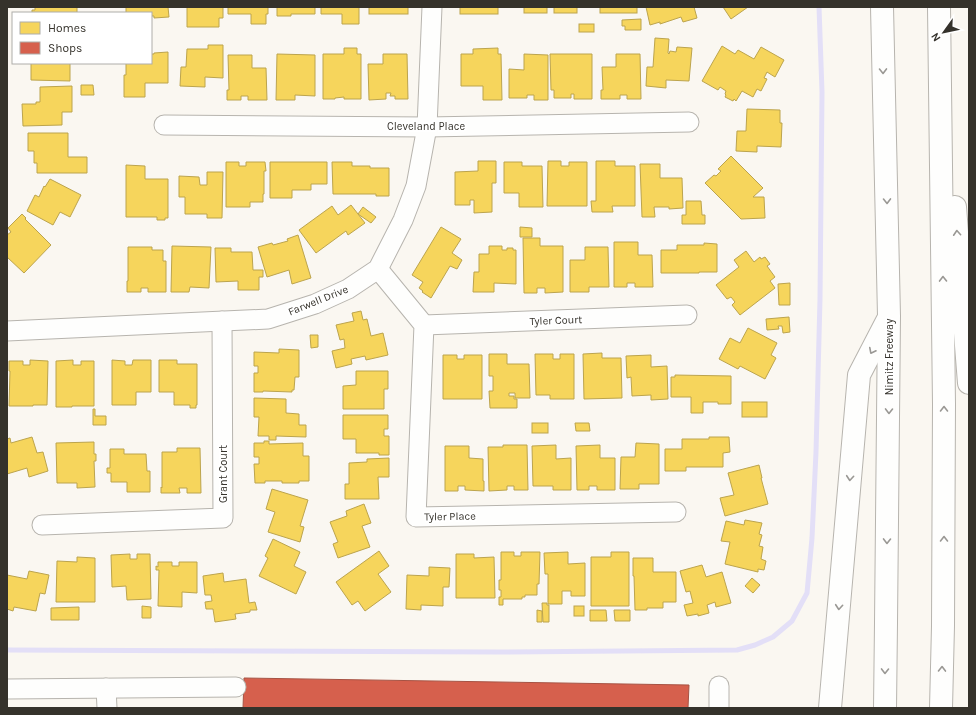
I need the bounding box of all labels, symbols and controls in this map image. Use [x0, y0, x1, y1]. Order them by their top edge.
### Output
legend [12, 12, 152, 64]
north arrow [924, 12, 964, 52]
text: Homes [48, 21, 86, 35]
text: N [928, 30, 944, 44]
text: Shops [48, 41, 82, 55]
one-way arrow [879, 68, 888, 74]
street label: Cleveland Place [387, 120, 465, 133]
one-way arrow [882, 198, 891, 204]
one-way arrow [953, 230, 962, 236]
one-way arrow [939, 276, 947, 282]
street label: Farwell Drive [286, 282, 350, 318]
street label: Tyler Court [529, 313, 583, 328]
street label: Nimitz Freeway [883, 319, 896, 395]
one-way arrow [869, 347, 876, 354]
one-way arrow [940, 406, 948, 412]
one-way arrow [884, 408, 893, 414]
street label: Grant Court [217, 445, 230, 503]
one-way arrow [846, 475, 855, 481]
street label: Tyler Place [424, 510, 476, 523]
one-way arrow [940, 536, 948, 542]
one-way arrow [883, 538, 891, 544]
one-way arrow [834, 604, 843, 610]
one-way arrow [938, 666, 946, 672]
one-way arrow [881, 668, 890, 674]

